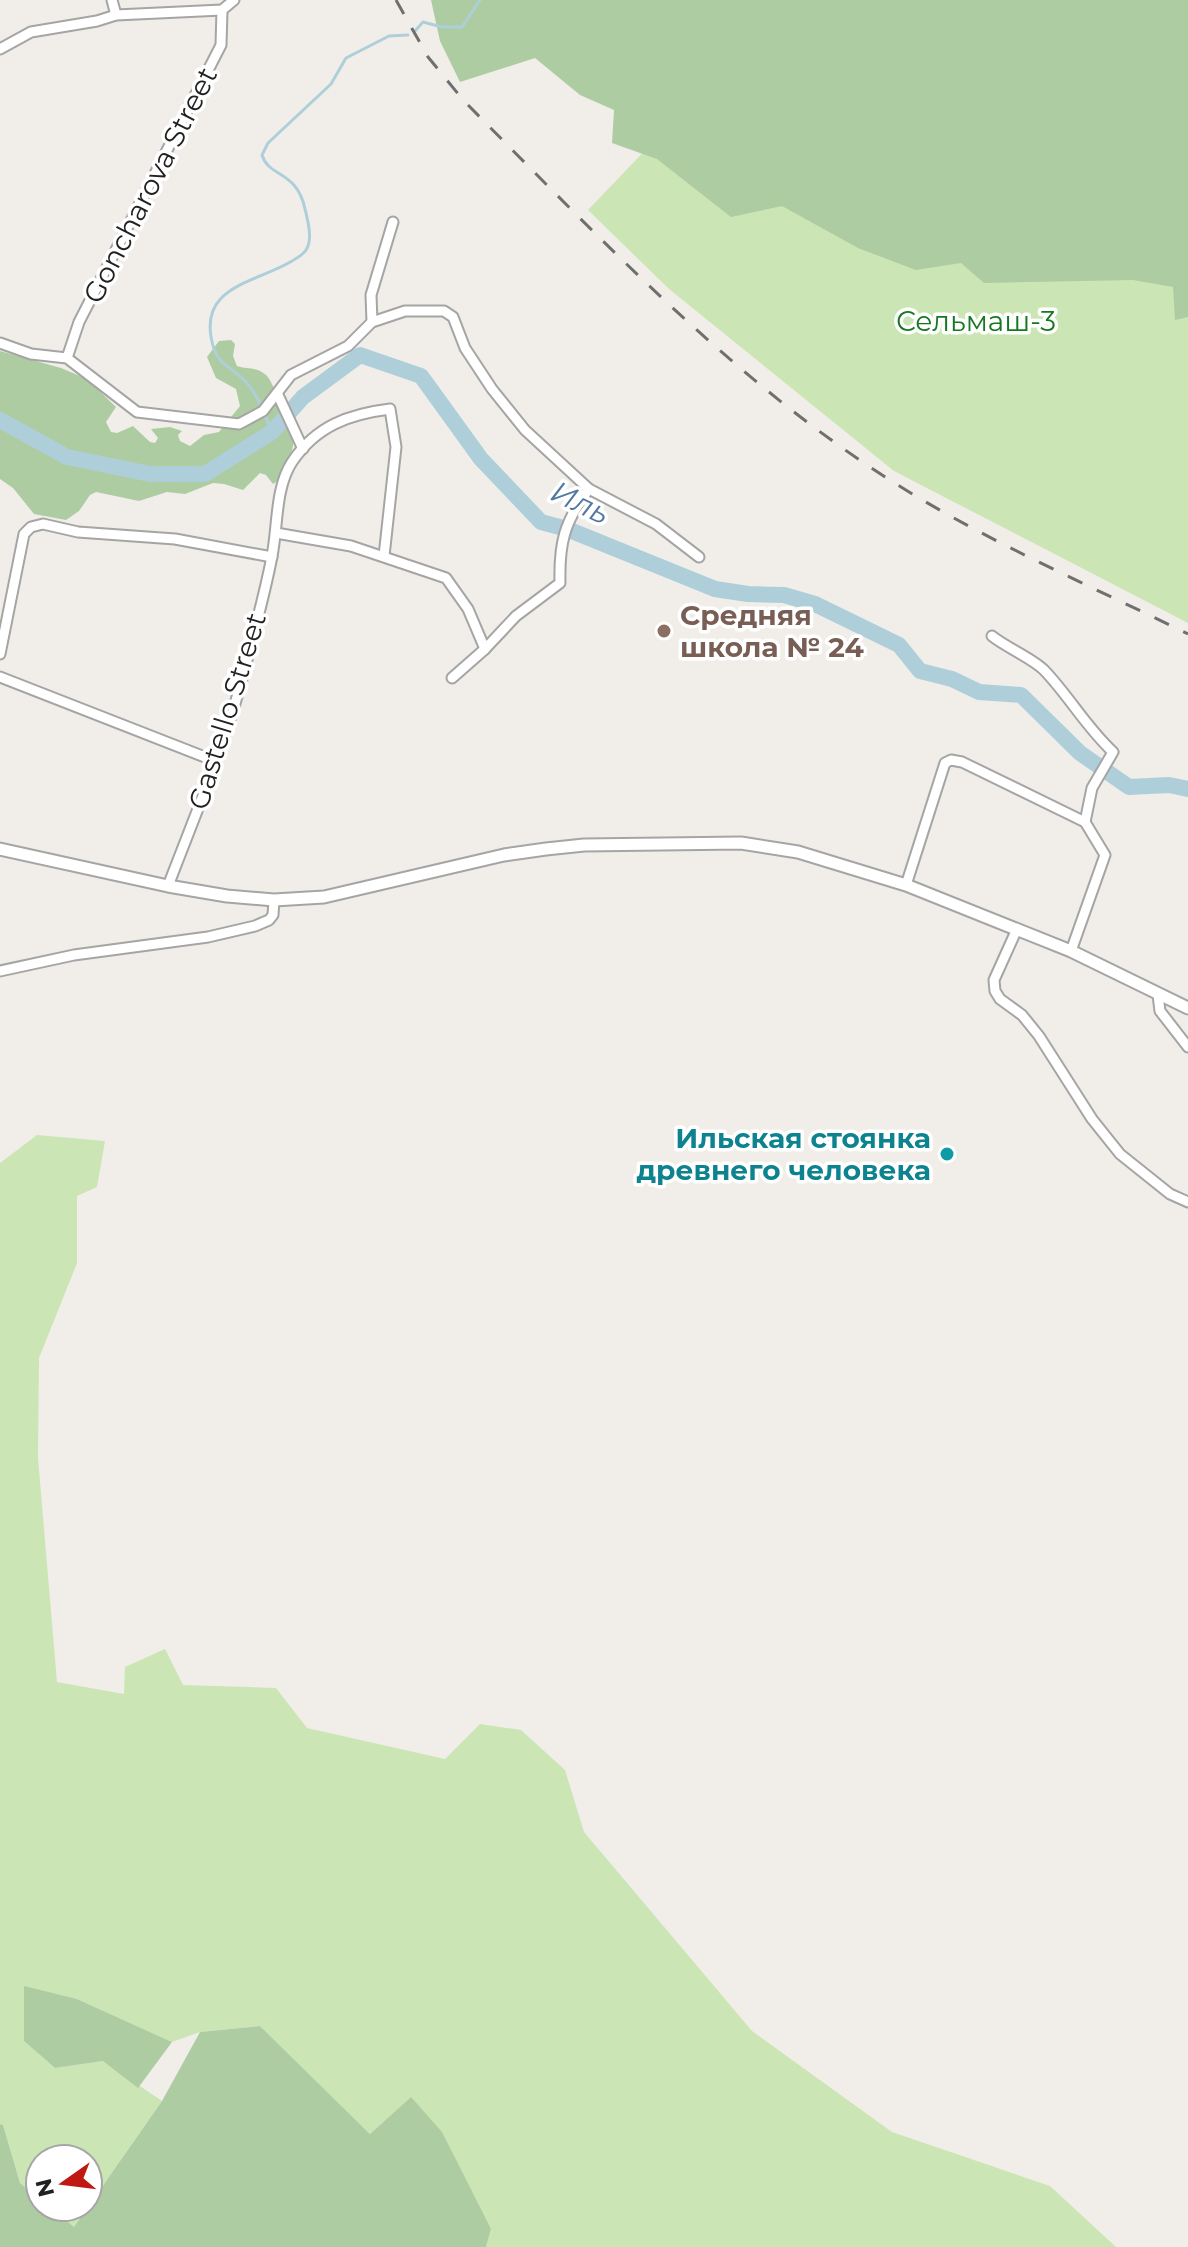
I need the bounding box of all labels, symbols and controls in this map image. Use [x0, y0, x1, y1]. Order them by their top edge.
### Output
street label: Goncharova Street [76, 61, 224, 309]
park label: Сельмаш-3 [896, 304, 1056, 338]
water label: Иль [545, 473, 616, 532]
place label: Средняя школа № 24 [680, 598, 865, 664]
street label: Gastello Street [181, 608, 273, 814]
marker: Средняя школа № 24 [655, 622, 673, 640]
place label: Ильская стоянка древнего человека [636, 1121, 931, 1187]
marker: Ильская стоянка древнего человека [938, 1145, 956, 1163]
north arrow [24, 2143, 104, 2223]
text: N [30, 2176, 60, 2200]

